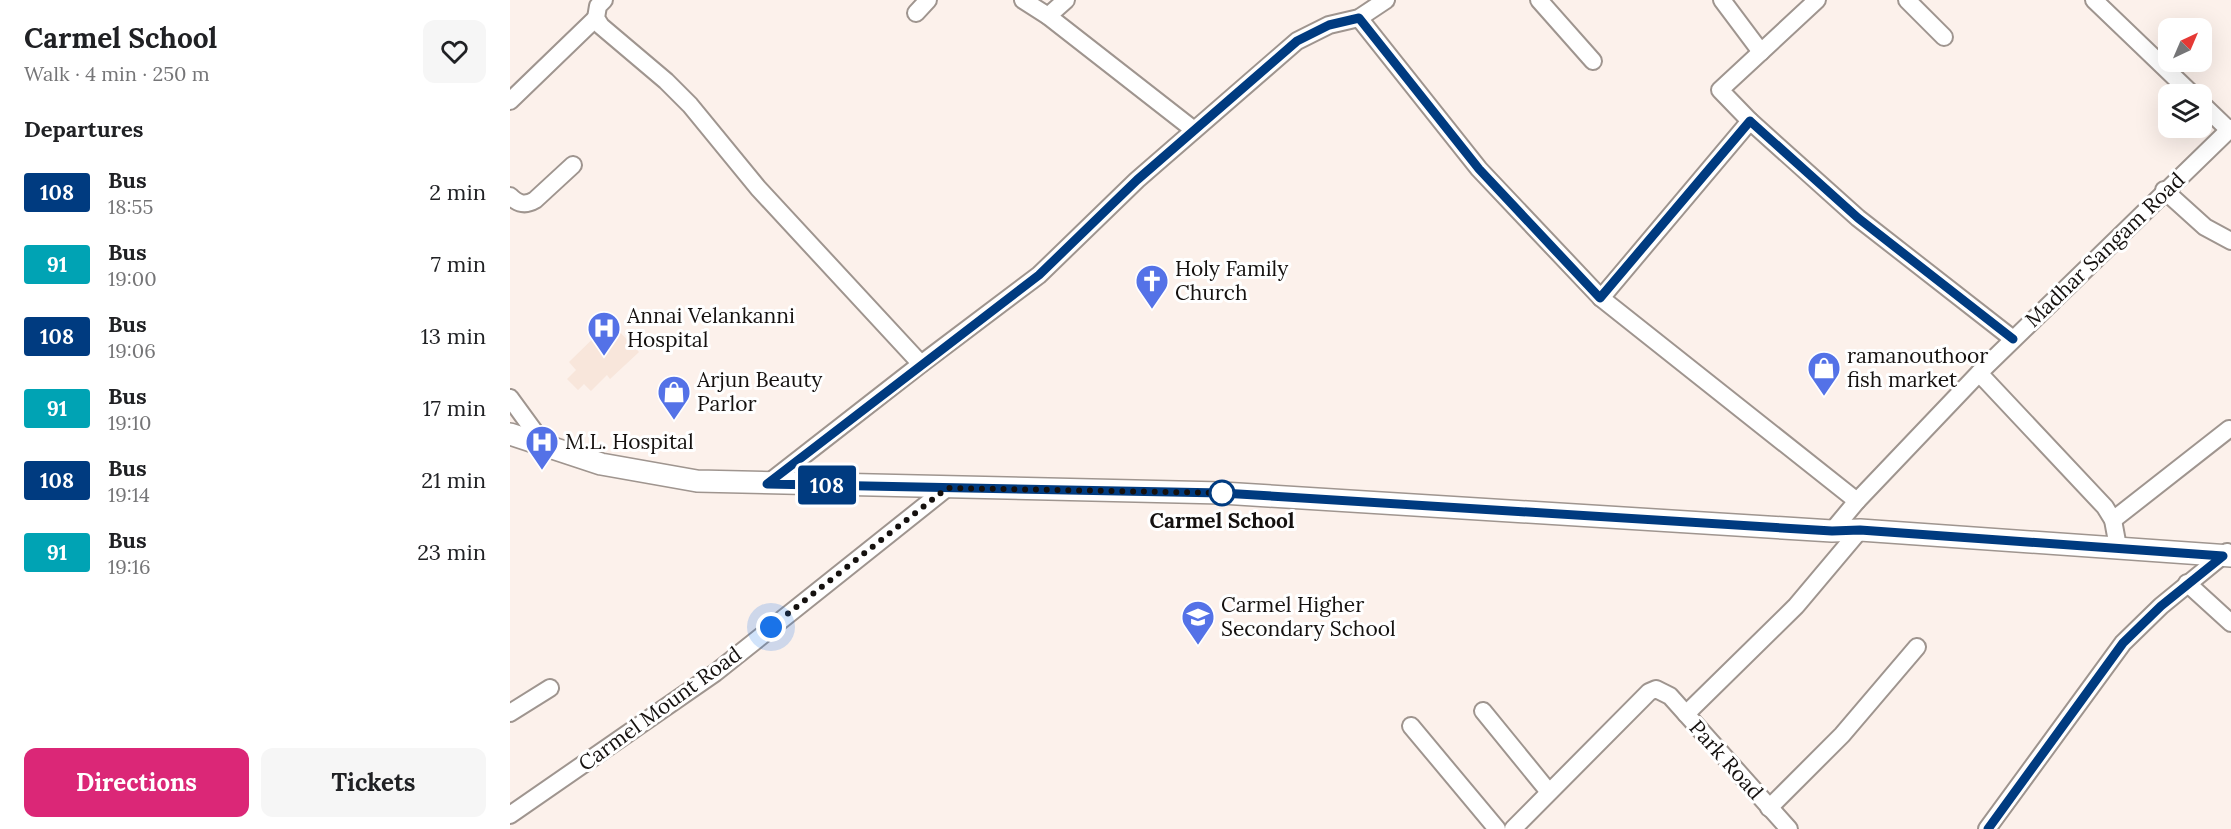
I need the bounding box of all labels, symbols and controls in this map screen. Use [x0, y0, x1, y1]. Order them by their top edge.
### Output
north arrow [2158, 18, 2212, 72]
map controls [2158, 18, 2212, 138]
text: Carmel School [24, 20, 217, 56]
button: heart [423, 20, 486, 83]
text: Walk · 4 min · 250 m [24, 61, 210, 86]
button: layers [2158, 84, 2212, 138]
text: Departures [24, 115, 143, 143]
text: Bus [108, 166, 147, 194]
street label: Madhar Sangam Road [2019, 166, 2190, 333]
text: 2 min [429, 178, 486, 206]
text: 108 [40, 179, 74, 206]
text: 18:55 [108, 194, 153, 219]
text: Bus [108, 238, 147, 266]
text: 7 min [431, 250, 486, 278]
text: 91 [47, 251, 67, 278]
place label: Holy Family Church [1175, 255, 1288, 306]
church icon: Holy Family Church [1134, 263, 1170, 310]
text: 19:00 [108, 266, 157, 291]
place label: Annai Velankanni Hospital [626, 302, 795, 353]
text: Bus [108, 310, 147, 338]
hospital icon: Annai Velankanni Hospital [586, 310, 622, 357]
text: 13 min [421, 322, 486, 350]
text: 108 [40, 323, 74, 350]
text: 19:06 [108, 338, 156, 363]
place label: ramanouthoor fish market [1847, 342, 1988, 393]
shop icon: ramanouthoor fish market [1806, 350, 1842, 397]
place label: Arjun Beauty Parlor [696, 366, 822, 417]
shop icon: Arjun Beauty Parlor [656, 374, 692, 421]
text: Bus [108, 382, 147, 410]
text: 17 min [423, 394, 486, 422]
text: 91 [47, 395, 67, 422]
text: 19:10 [108, 410, 152, 435]
hospital icon: M.L. Hospital [524, 424, 560, 471]
place label: M.L. Hospital [565, 428, 694, 455]
text: Bus [108, 454, 147, 482]
text: 21 min [421, 466, 486, 494]
line badge: 108 [792, 466, 862, 504]
text: 108 [40, 467, 74, 494]
text: 108 [810, 472, 844, 499]
marker: Carmel School [1209, 480, 1235, 506]
text: 19:14 [108, 482, 150, 507]
place label: Carmel School [1150, 507, 1295, 534]
text: Bus [108, 526, 147, 554]
text: 23 min [417, 538, 486, 566]
text: 91 [47, 539, 67, 566]
text: 19:16 [108, 554, 151, 579]
place label: Carmel Higher Secondary School [1221, 591, 1396, 642]
school or university icon: Carmel Higher Secondary School [1180, 599, 1216, 646]
your location [756, 612, 786, 642]
street label: Carmel Mount Road [573, 640, 746, 777]
street label: Park Road [1684, 714, 1769, 805]
button: Directions [24, 748, 249, 817]
button: Tickets [261, 748, 486, 817]

